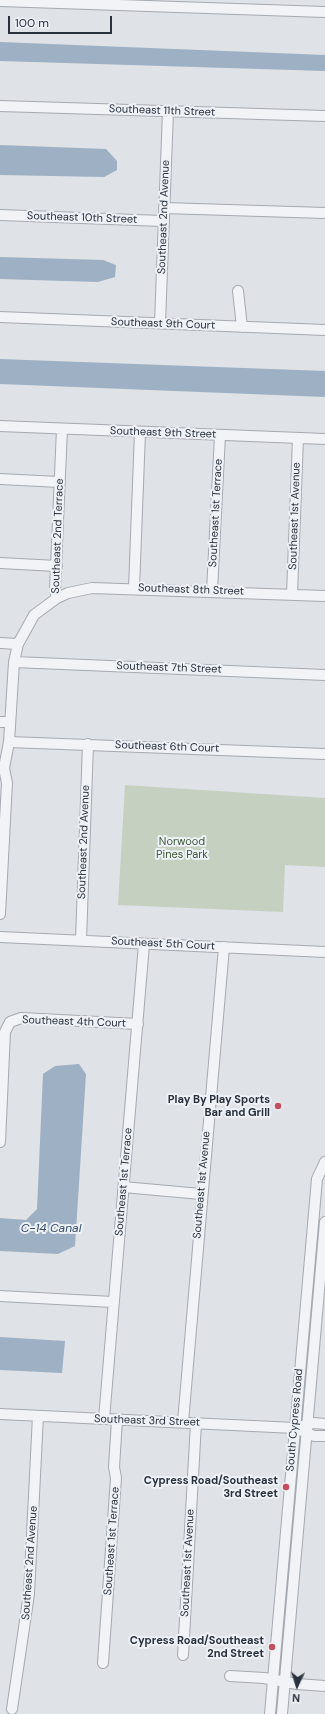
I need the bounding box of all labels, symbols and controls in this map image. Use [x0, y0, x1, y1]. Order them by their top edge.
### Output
scale bar [10, 8, 114, 34]
text: 100 m [15, 15, 49, 31]
street label: Southeast 11th Street [109, 103, 215, 119]
street label: Southeast 2nd Avenue [155, 160, 173, 274]
street label: Southeast 10th Street [27, 209, 137, 227]
street label: Southeast 9th Court [111, 316, 215, 332]
street label: Southeast 9th Street [110, 425, 216, 441]
street label: Southeast 1st Terrace [207, 458, 225, 568]
street label: Southeast 1st Avenue [287, 462, 303, 570]
street label: Southeast 2nd Terrace [49, 478, 67, 594]
street label: Southeast 8th Street [138, 582, 244, 598]
street label: Southeast 7th Street [116, 660, 222, 676]
street label: Southeast 6th Court [115, 739, 219, 755]
street label: Southeast 2nd Avenue [75, 785, 93, 899]
park label: Norwood Pines Park [156, 835, 208, 861]
street label: Southeast 5th Court [111, 935, 215, 953]
street label: Southeast 4th Court [22, 1014, 126, 1030]
place label: Play By Play Sports Bar and Grill [168, 1093, 270, 1119]
marker: Play By Play Sports Bar and Grill [273, 1101, 283, 1111]
street label: Southeast 1st Terrace [113, 1127, 135, 1237]
street label: Southeast 1st Avenue [191, 1131, 213, 1239]
water label: C-14 Canal [21, 1222, 81, 1236]
street label: South Cypress Road [284, 1368, 306, 1472]
street label: Southeast 3rd Street [94, 1413, 200, 1429]
place label: Cypress Road/Southeast 3rd Street [144, 1474, 278, 1500]
marker: Cypress Road/Southeast 3rd Street [281, 1482, 291, 1492]
street label: Southeast 1st Terrace [102, 1486, 122, 1596]
street label: Southeast 2nd Avenue [19, 1505, 41, 1621]
street label: Southeast 1st Avenue [179, 1509, 197, 1617]
place label: Cypress Road/Southeast 2nd Street [130, 1634, 264, 1660]
marker: Cypress Road/Southeast 2nd Street [267, 1642, 277, 1652]
north arrow [277, 1666, 317, 1706]
text: N [292, 1691, 301, 1705]

